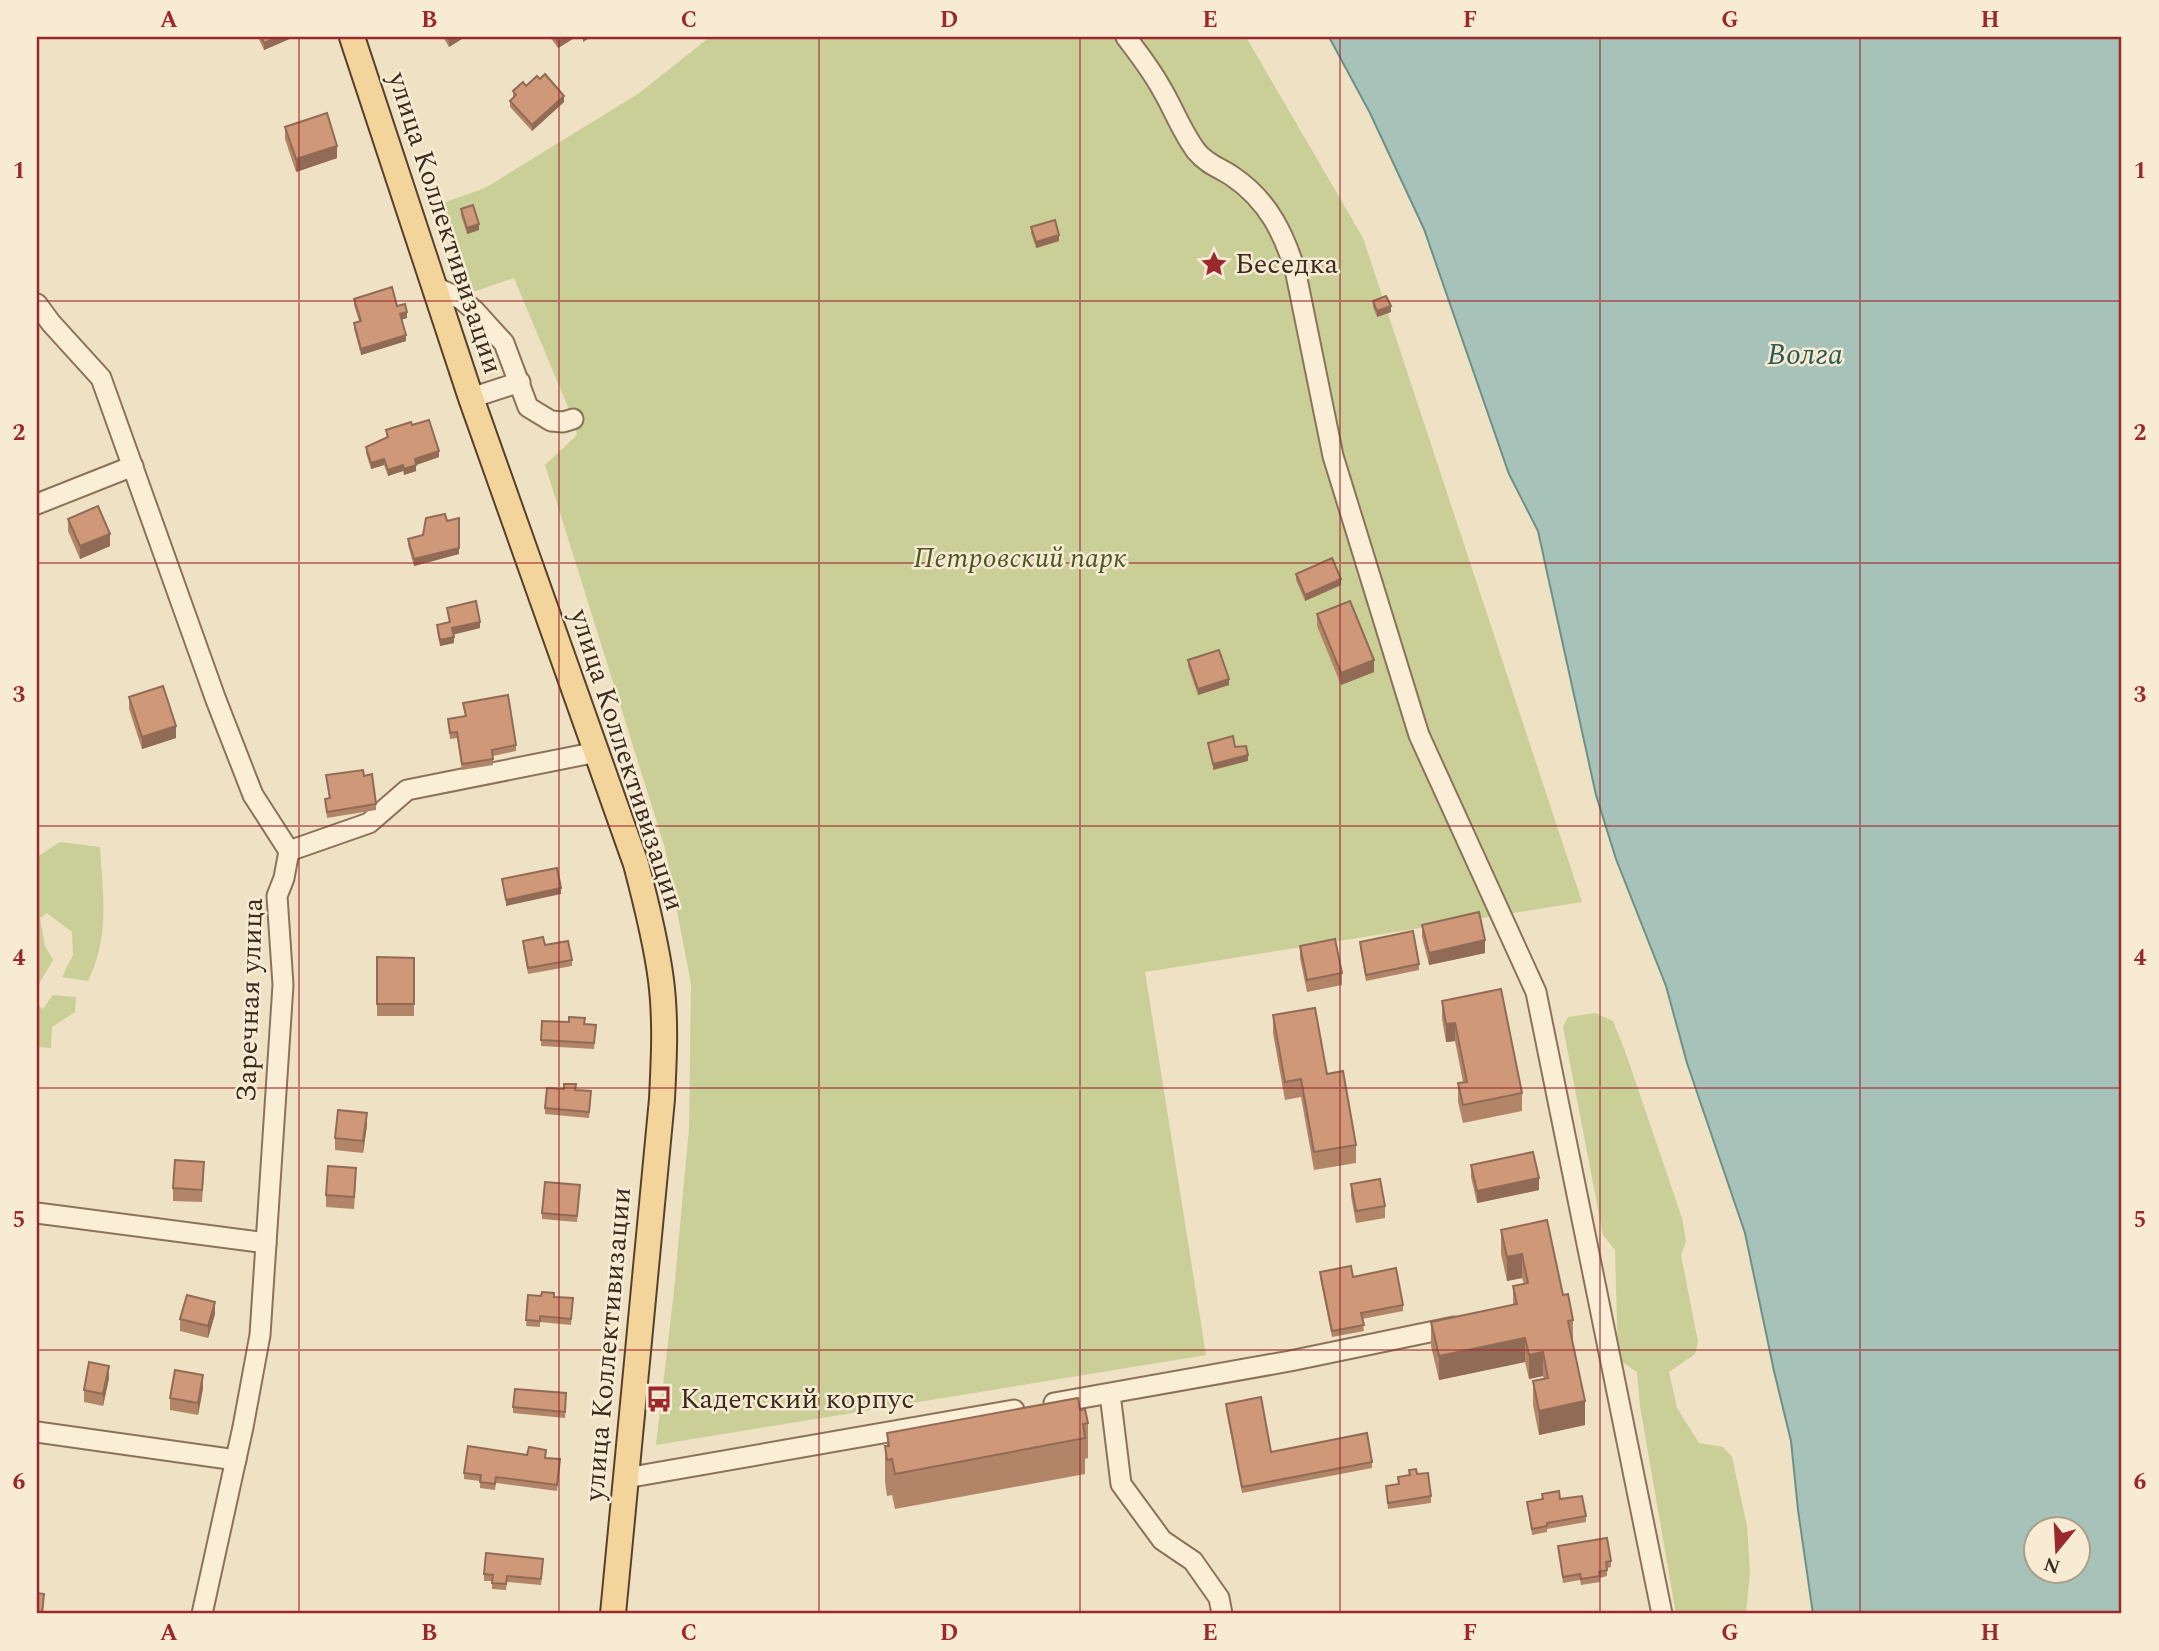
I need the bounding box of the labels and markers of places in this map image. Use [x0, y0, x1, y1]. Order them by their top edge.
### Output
place label: Беседка [1235, 243, 1338, 286]
place icon: Беседка [1199, 249, 1229, 279]
place label: Кадетский корпус [680, 1378, 915, 1421]
bus stop icon: Кадетский корпус [644, 1384, 674, 1414]

